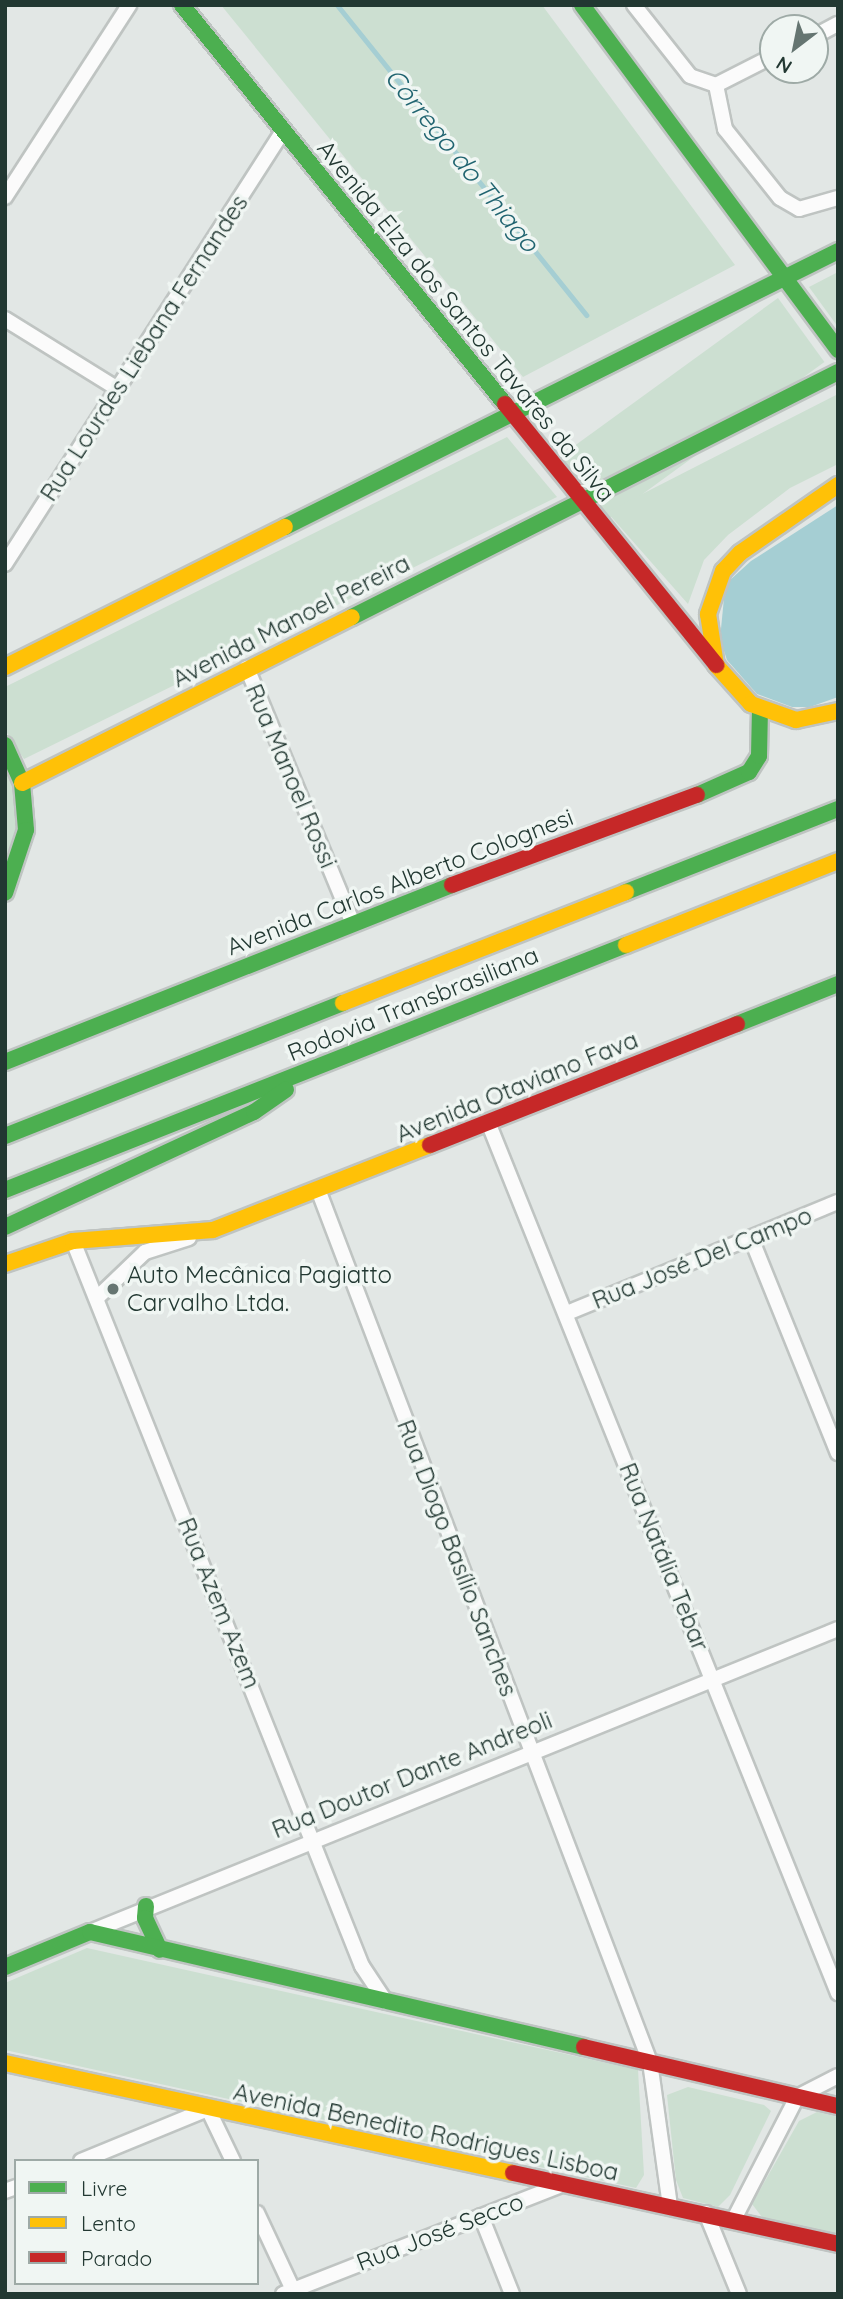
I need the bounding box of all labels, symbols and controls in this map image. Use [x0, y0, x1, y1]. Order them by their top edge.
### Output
north arrow [759, 14, 829, 84]
text: N [772, 51, 796, 79]
water label: Córrego do Thiago [378, 62, 546, 258]
street label: Avenida Elza dos Santos Tavares da Silva [311, 135, 621, 507]
street label: Rua Lourdes Liebana Fernandes [34, 189, 254, 507]
street label: Avenida Manoel Pereira [167, 549, 415, 693]
street label: Rua Manoel Rossi [239, 680, 343, 872]
street label: Avenida Carlos Alberto Colognesi [223, 802, 577, 962]
street label: Rodovia Transbrasiliana [283, 940, 543, 1068]
street label: Avenida Otaviano Fava [392, 1025, 642, 1149]
street label: Rua José Del Campo [588, 1201, 816, 1315]
place label: Auto Mecânica Pagiatto Carvalho Ltda. [127, 1261, 392, 1317]
marker: Auto Mecânica Pagiatto Carvalho Ltda. [105, 1281, 121, 1297]
street label: Rua Diogo Basílio Sanches [391, 1416, 523, 1700]
street label: Rua Natália Tebar [613, 1459, 715, 1655]
street label: Rua Azem Azem [172, 1513, 266, 1693]
street label: Rua Doutor Dante Andreoli [268, 1706, 556, 1844]
street label: Avenida Benedito Rodrigues Lisboa [231, 2077, 621, 2187]
legend [14, 2159, 259, 2285]
text: Livre [81, 2175, 127, 2201]
street label: Rua José Secco [352, 2187, 528, 2277]
text: Lento [81, 2210, 136, 2236]
text: Parado [81, 2245, 152, 2271]

